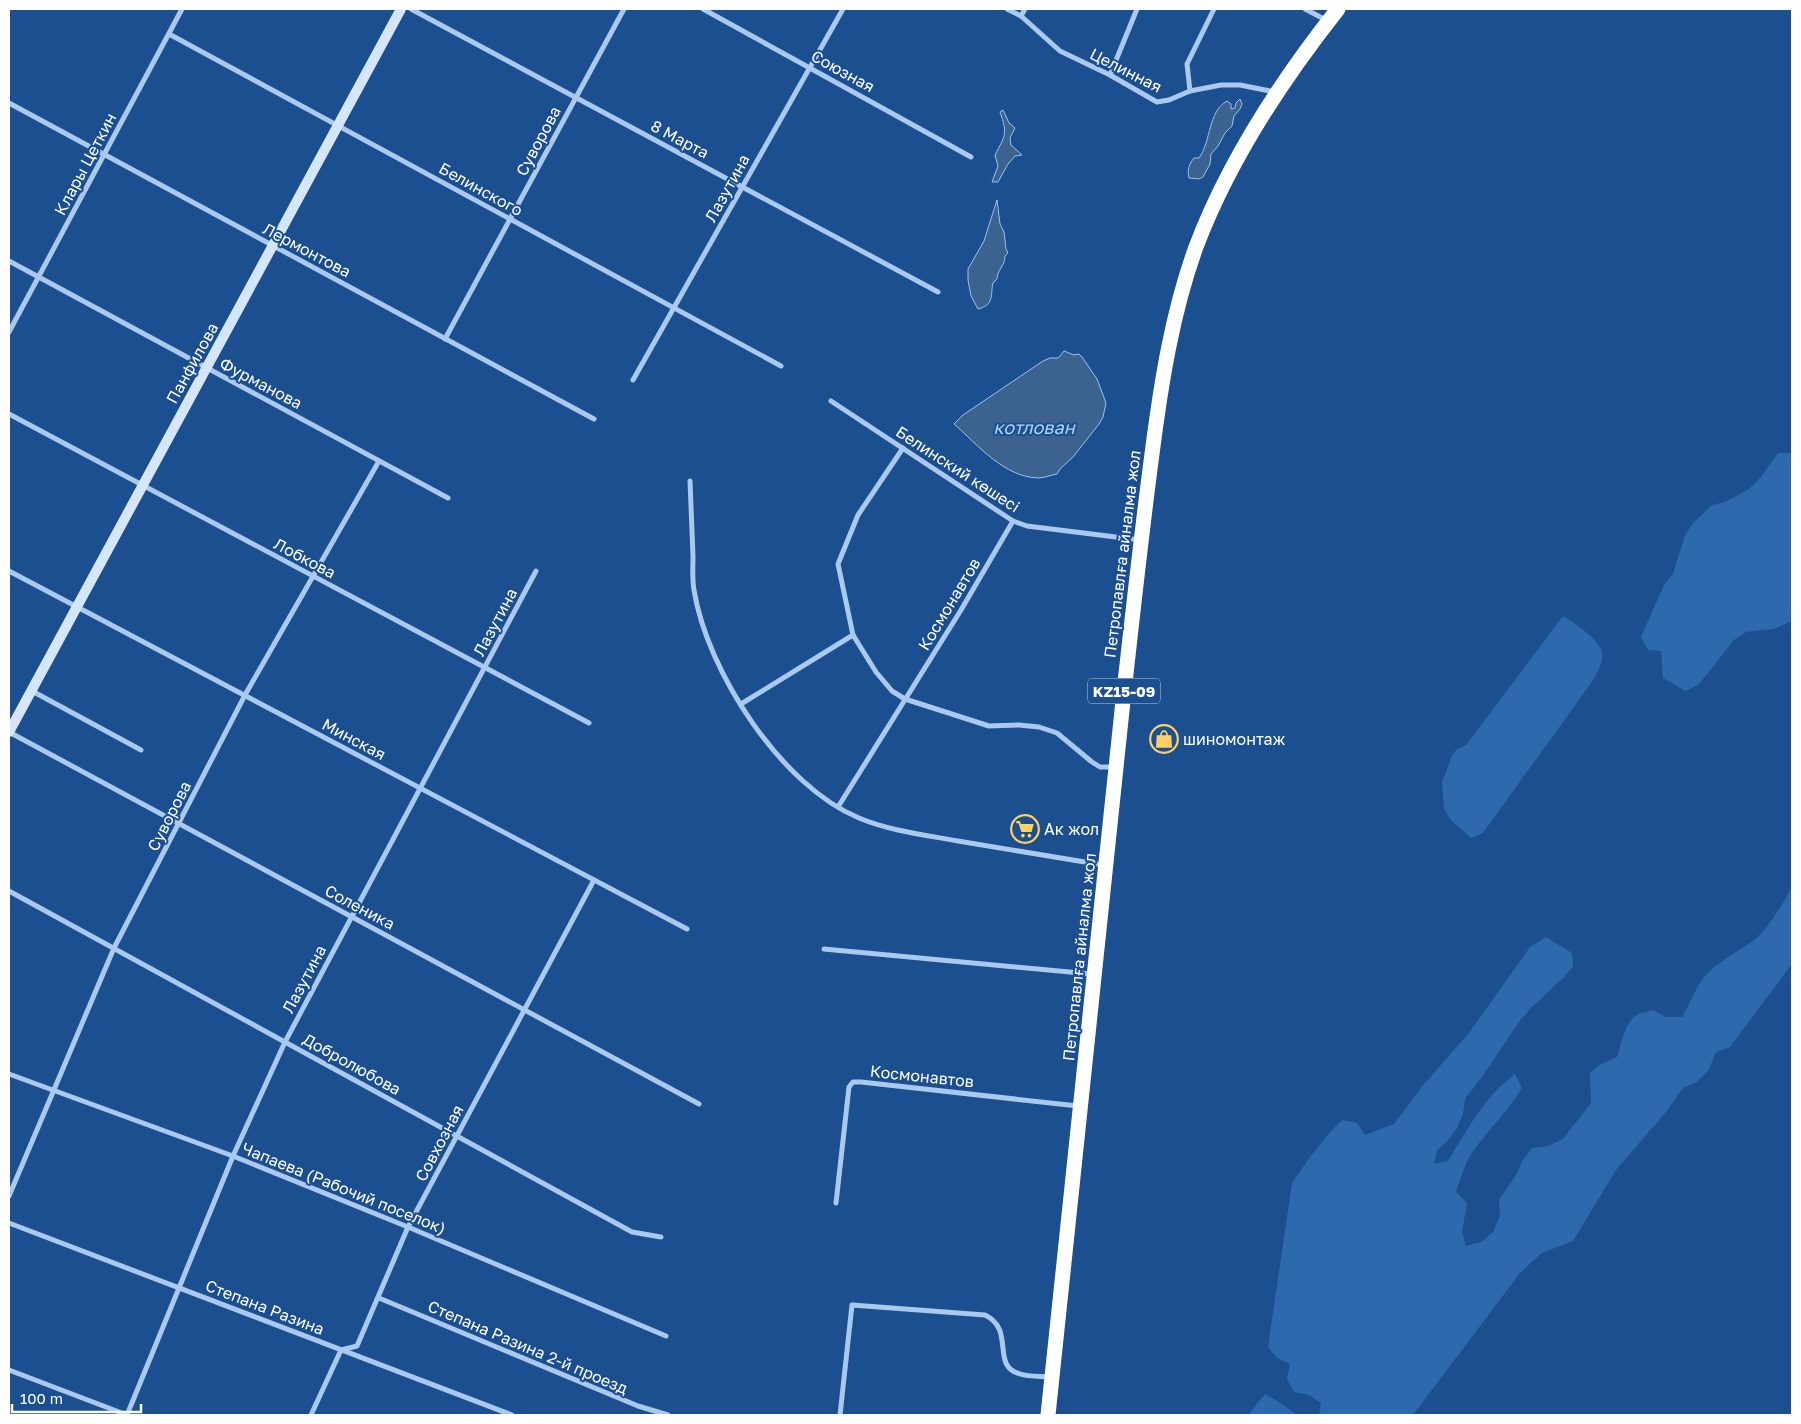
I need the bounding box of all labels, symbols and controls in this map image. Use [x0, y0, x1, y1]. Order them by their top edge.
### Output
street label: Целинная [1087, 43, 1165, 97]
street label: Союзная [808, 45, 878, 97]
street label: Суворова [511, 103, 565, 179]
street label: Клары Цеткин [50, 109, 120, 219]
street label: 8 Марта [648, 115, 712, 163]
street label: Лазутина [700, 151, 754, 225]
street label: Белинского [436, 158, 526, 220]
street label: Лермонтова [260, 218, 354, 282]
street label: Панфилова [162, 319, 222, 407]
street label: Фурманова [216, 353, 306, 413]
water label: котлован [993, 416, 1076, 438]
street label: Белинский көшесі [892, 421, 1024, 517]
street label: Петропавлға айналма жол [1099, 449, 1145, 659]
street label: Лобкова [271, 533, 339, 583]
street label: Космонавтов [914, 554, 984, 654]
street label: Лазутина [469, 585, 521, 659]
road number: KZ15-09 [1088, 678, 1160, 704]
street label: Минская [319, 714, 389, 764]
shop icon: шиномонтаж [1149, 724, 1179, 754]
place label: шиномонтаж [1183, 729, 1286, 749]
street label: Суворова [143, 778, 195, 854]
supermarket icon: Ак жол [1010, 814, 1040, 844]
place label: Ак жол [1044, 819, 1099, 839]
street label: Петропавлға айналма жол [1058, 852, 1100, 1062]
street label: Соленика [322, 880, 398, 934]
street label: Лазутина [278, 942, 330, 1016]
street label: Добролюбова [300, 1029, 404, 1099]
street label: Космонавтов [869, 1061, 975, 1091]
street label: Совхозная [411, 1101, 467, 1185]
street label: Чапаева (Рабочий поселок) [239, 1138, 449, 1238]
street label: Степана Разина [203, 1275, 327, 1339]
street label: Степана Разина 2-й проезд [425, 1296, 631, 1398]
scale bar [12, 1382, 141, 1414]
text: 100 m [20, 1389, 63, 1407]

